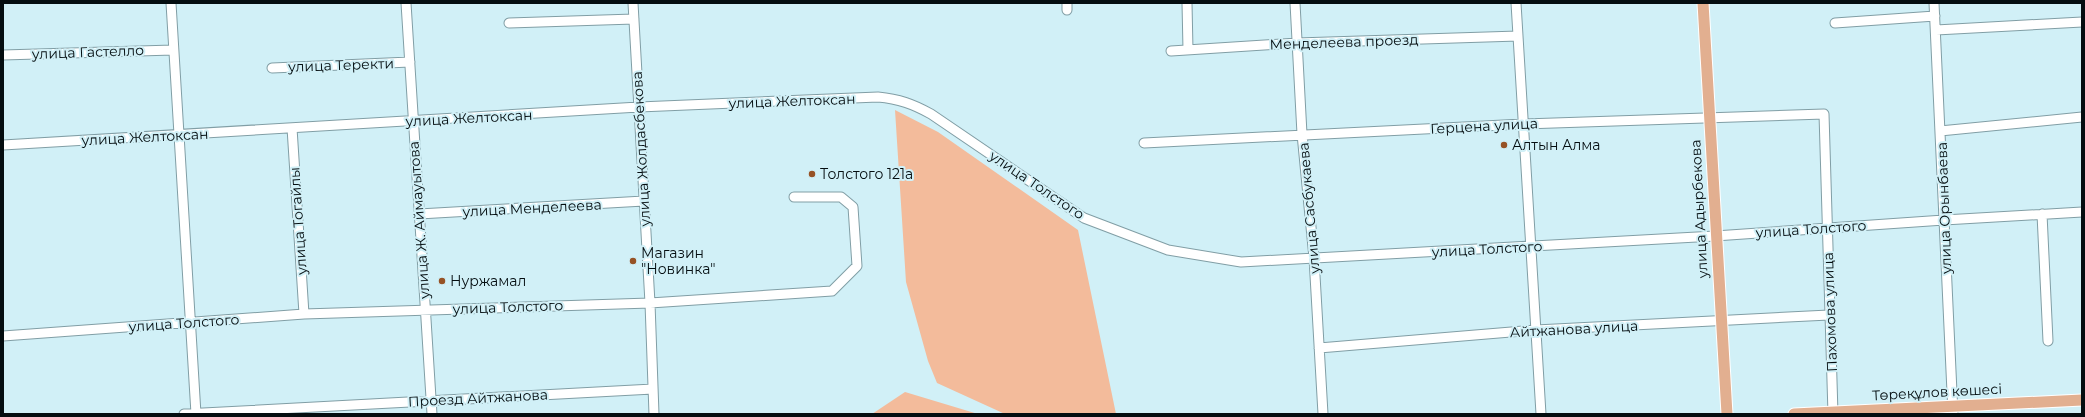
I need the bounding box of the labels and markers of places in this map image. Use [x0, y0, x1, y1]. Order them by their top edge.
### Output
place label: Алтын Алма [1512, 136, 1600, 154]
marker: Алтын Алма [1499, 140, 1509, 150]
place label: Толстого 121а [820, 165, 913, 183]
marker: Толстого 121а [807, 169, 817, 179]
place label: Магазин "Новинка" [641, 244, 716, 278]
marker: Магазин "Новинка" [628, 256, 638, 266]
place label: Нуржамал [450, 272, 526, 290]
marker: Нуржамал [437, 276, 447, 286]

